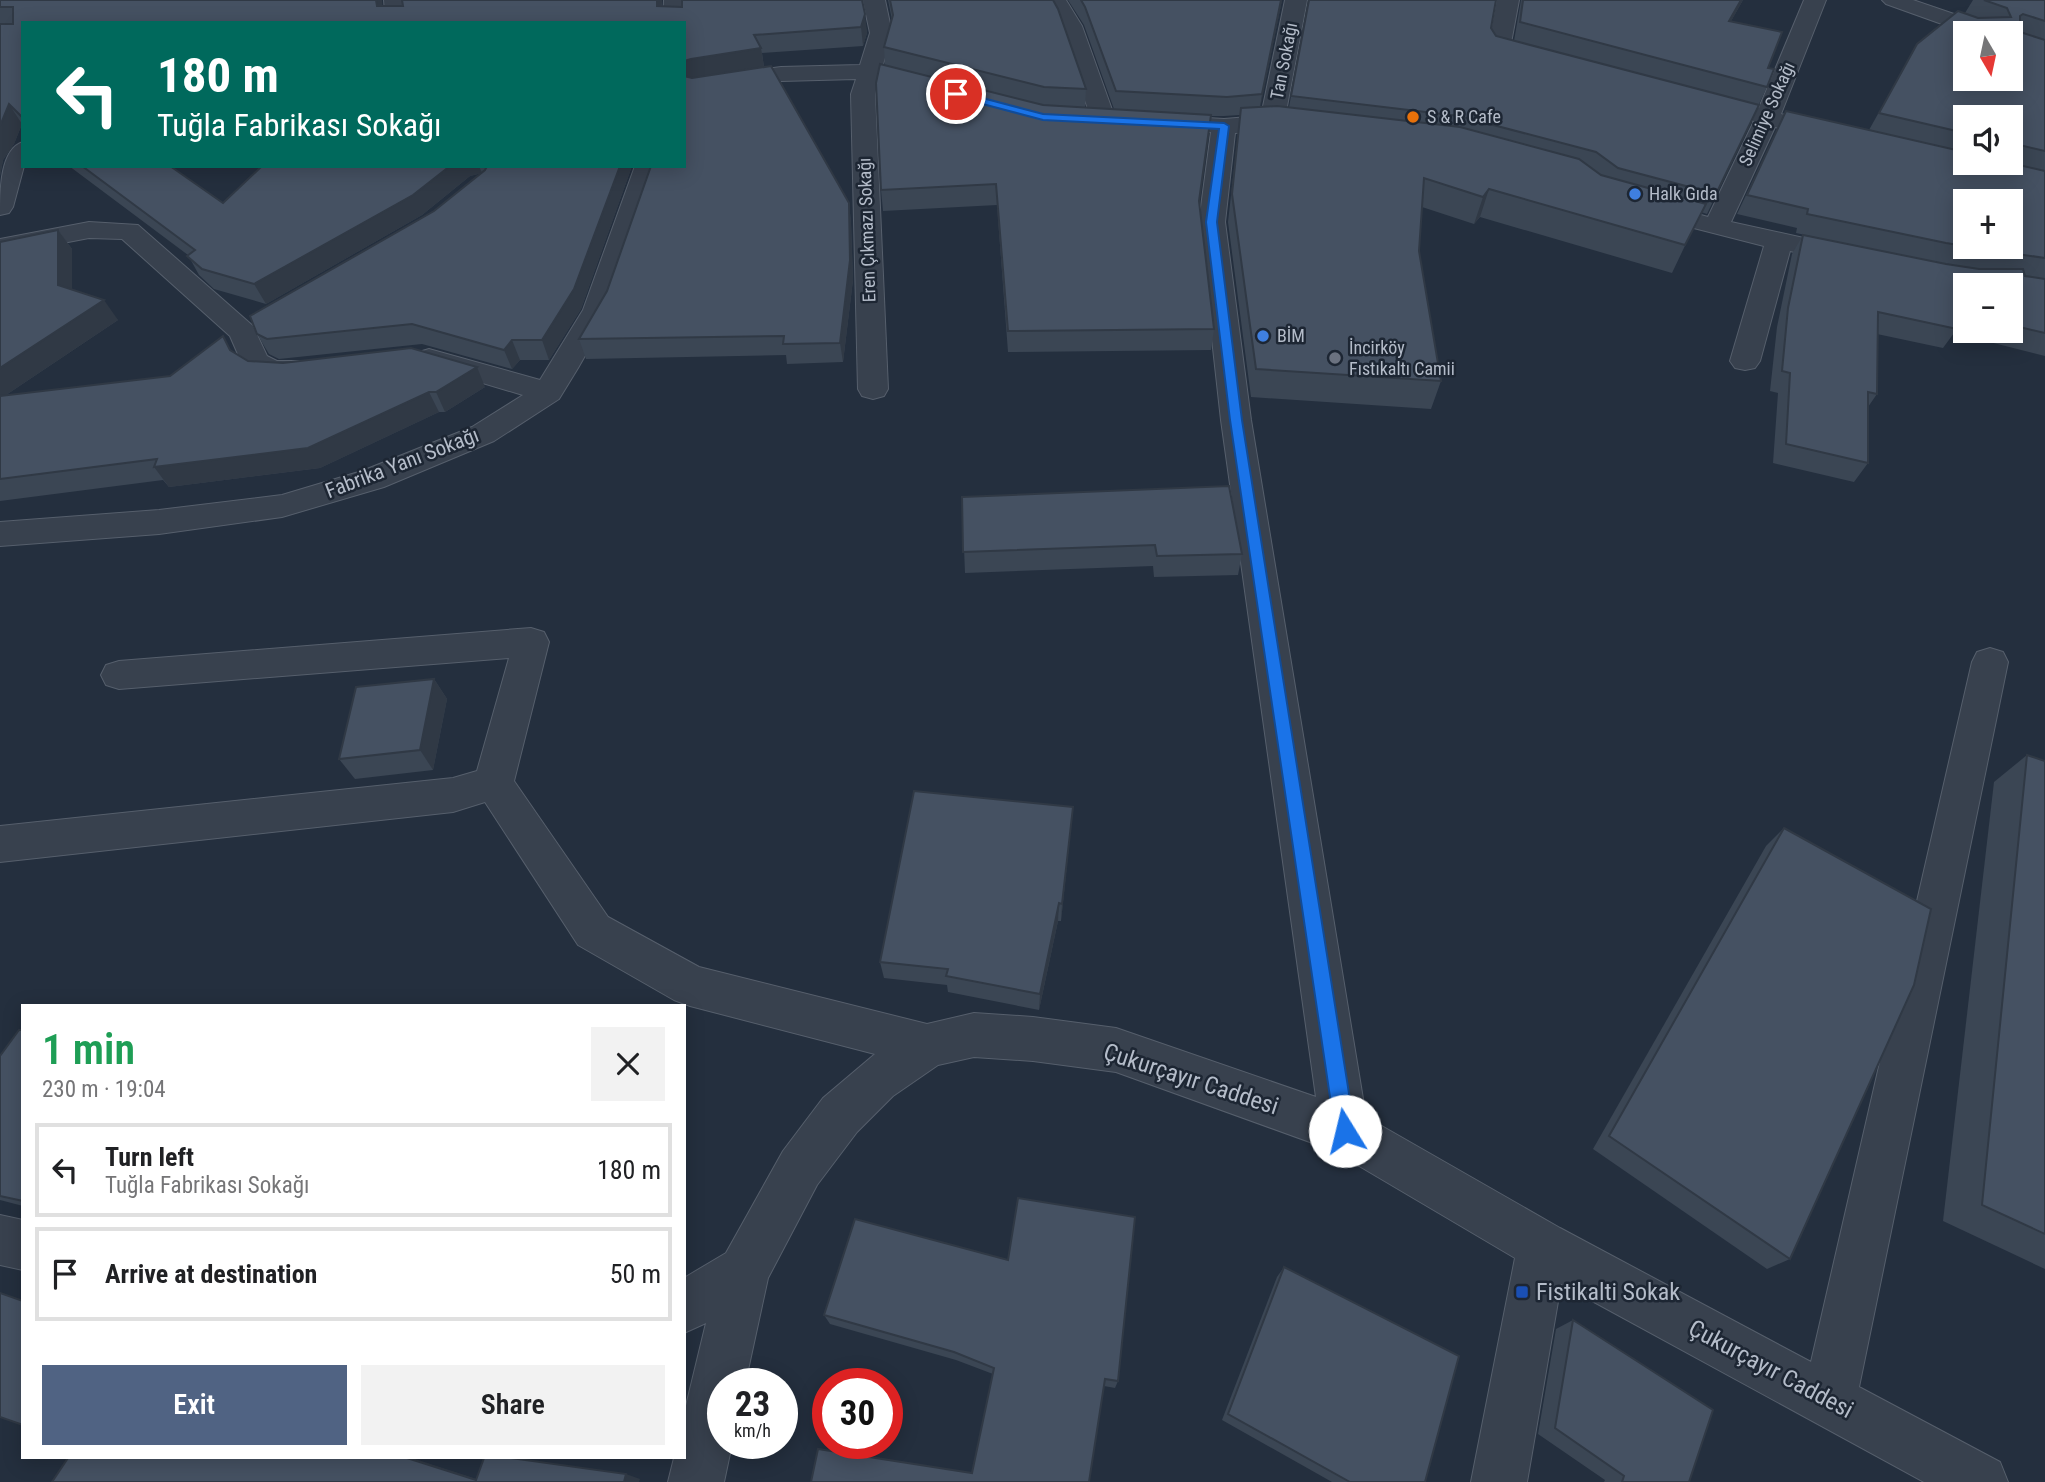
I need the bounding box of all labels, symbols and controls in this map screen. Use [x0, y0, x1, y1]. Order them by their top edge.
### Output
street label: Tan Sokağı [1266, 21, 1301, 101]
north arrow [1953, 21, 2023, 91]
map controls [1953, 21, 2023, 343]
text: 180 m [157, 47, 279, 104]
icon: left [42, 49, 133, 140]
street label: Selimiye Sokağı [1734, 58, 1799, 169]
pin [926, 64, 986, 124]
icon: arrive [937, 75, 975, 113]
button: sound [1953, 105, 2023, 175]
text: Tuğla Fabrikası Sokağı [157, 106, 441, 144]
place label: S & R Cafe [1427, 106, 1501, 127]
marker: S & R Cafe [1405, 109, 1421, 125]
street label: Eren Çıkmazı Sokağı [853, 157, 880, 303]
place label: Halk Gıda [1649, 183, 1718, 204]
marker: Halk Gıda [1627, 186, 1643, 202]
button: + [1953, 189, 2023, 259]
button: − [1953, 273, 2023, 343]
place label: BİM [1277, 325, 1305, 346]
marker: BİM [1255, 328, 1271, 344]
place label: İncirköy Fıstıkaltı Camii [1349, 337, 1455, 379]
marker: İncirköy Fıstıkaltı Camii [1327, 350, 1343, 366]
street label: Fabrika Yanı Sokağı [322, 423, 482, 503]
text: 1 min [42, 1025, 135, 1074]
button: close [591, 1027, 665, 1101]
street label: Çukurçayır Caddesi [1100, 1038, 1282, 1120]
text: 230 m · 19:04 [42, 1076, 166, 1103]
position arrow [1308, 1094, 1382, 1168]
text: Turn left [105, 1142, 194, 1172]
icon: left [46, 1151, 84, 1189]
text: 180 m [597, 1155, 661, 1185]
text: Tuğla Fabrikası Sokağı [105, 1172, 309, 1199]
icon: arrive [46, 1255, 84, 1293]
text: Arrive at destination [105, 1259, 317, 1289]
text: 50 m [610, 1259, 661, 1289]
place label: Fistikalti Sokak [1536, 1278, 1680, 1306]
marker: Fistikalti Sokak [1514, 1284, 1530, 1300]
street label: Çukurçayır Caddesi [1684, 1314, 1858, 1424]
button: Exit [42, 1365, 347, 1445]
button: Share [361, 1365, 665, 1445]
speed limit sign: 30 [812, 1368, 903, 1459]
text: 23 [735, 1384, 770, 1425]
text: km/h [734, 1420, 771, 1441]

